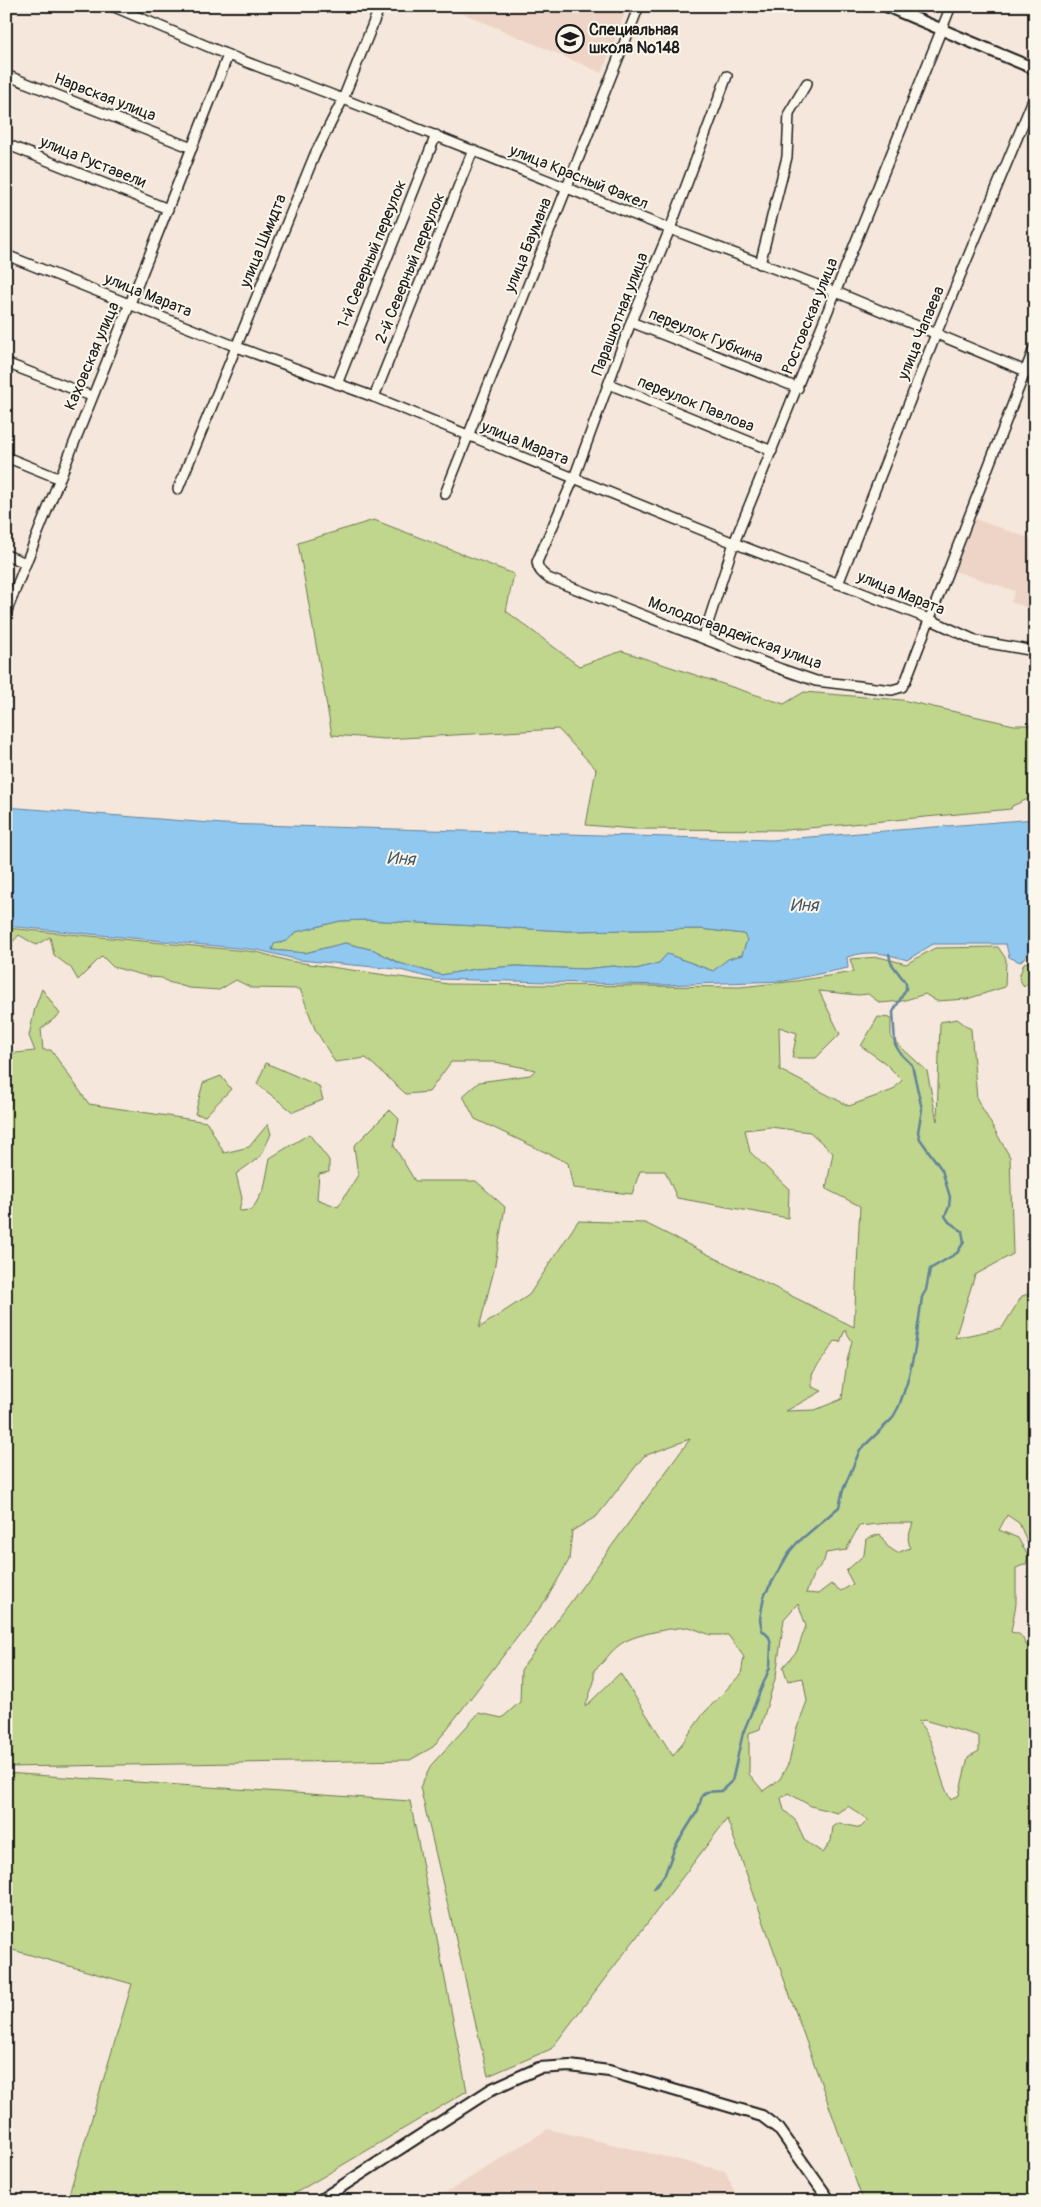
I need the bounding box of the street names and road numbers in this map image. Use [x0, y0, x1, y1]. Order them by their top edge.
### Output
street label: Нарвская улица [51, 68, 159, 126]
street label: улица Руставели [36, 131, 149, 192]
street label: улица Красный Факел [506, 140, 651, 214]
street label: 1-й Северный переулок [333, 177, 411, 331]
street label: 2-й Северный переулок [371, 190, 449, 346]
street label: улица Шмидта [235, 191, 291, 292]
street label: улица Баумана [500, 195, 556, 296]
street label: Парашютная улица [587, 250, 653, 378]
street label: Ростовская улица [778, 255, 842, 377]
street label: улица Марата [100, 268, 195, 322]
street label: улица Чапаева [893, 283, 949, 384]
street label: Каховская улица [60, 299, 124, 413]
street label: переулок Губкина [646, 304, 766, 368]
street label: переулок Павлова [635, 371, 757, 437]
street label: улица Марата [477, 416, 572, 470]
street label: улица Марата [853, 566, 948, 620]
street label: Молодогвардейская улица [645, 592, 825, 674]

